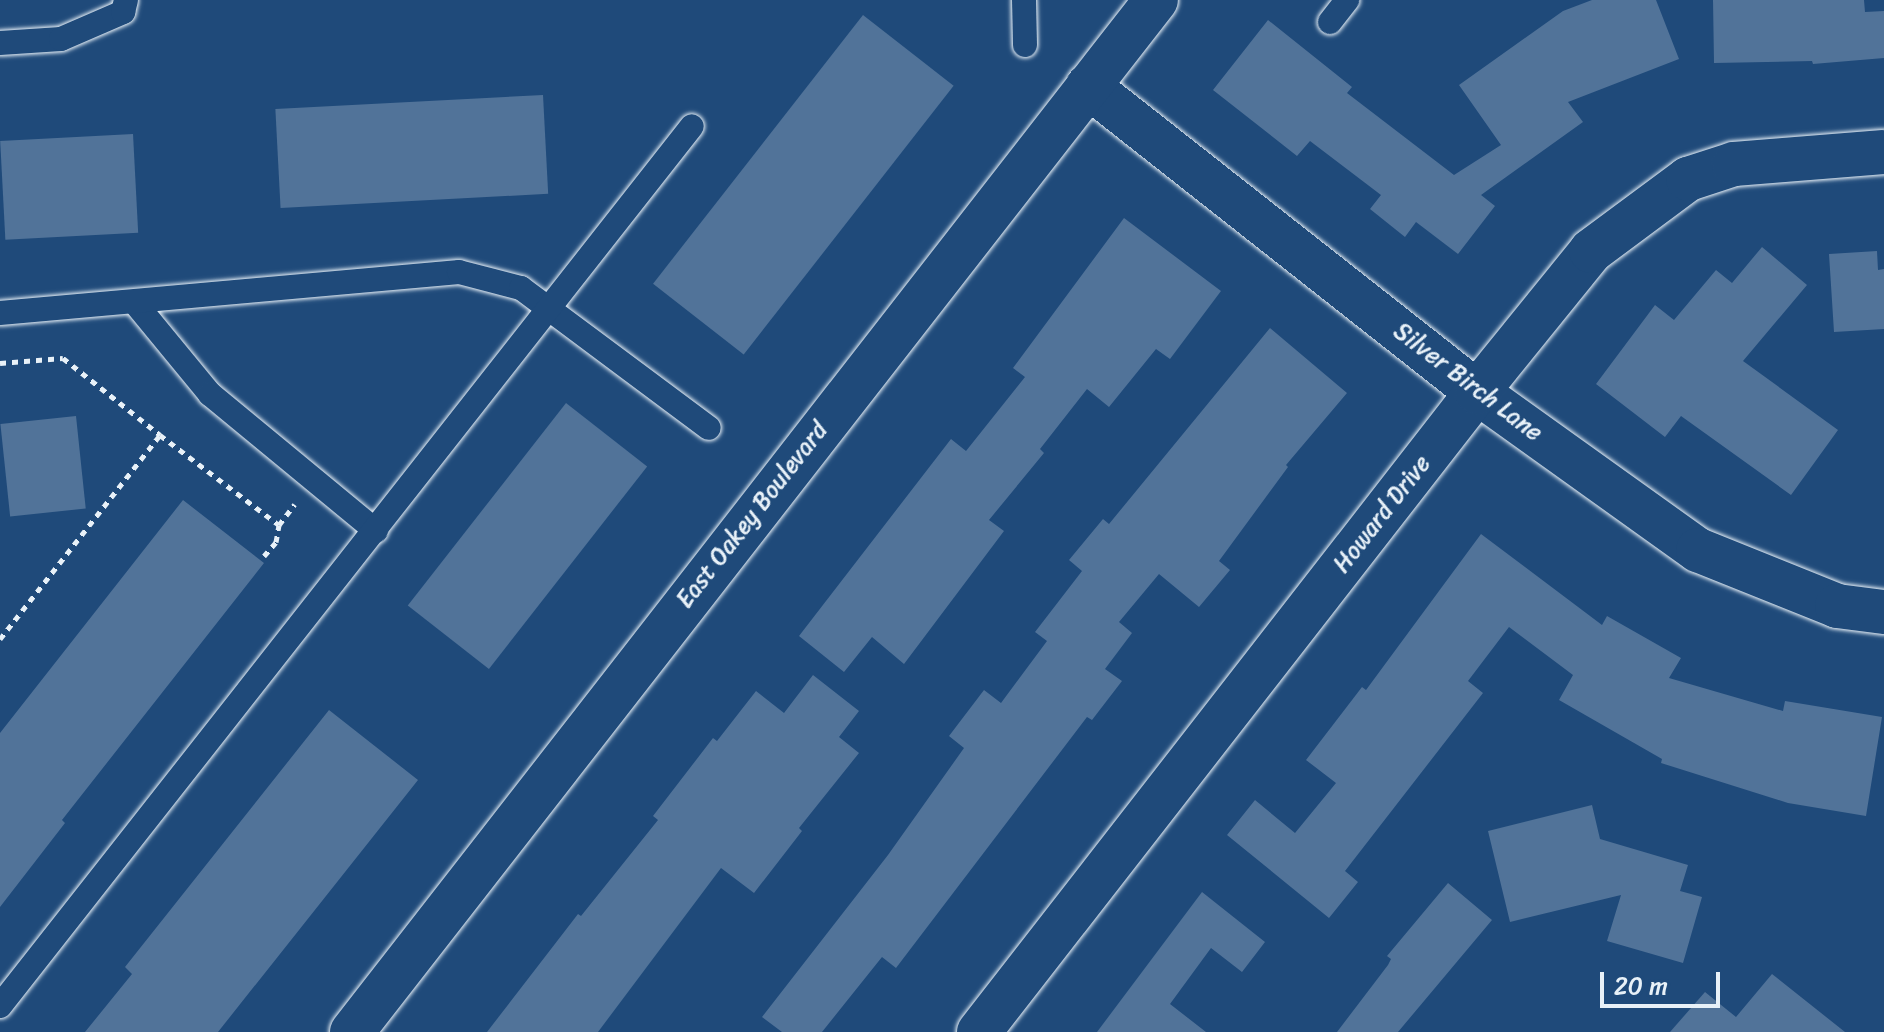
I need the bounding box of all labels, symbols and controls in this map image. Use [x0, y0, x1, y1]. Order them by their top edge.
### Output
street label: Silver Birch Lane [1388, 317, 1548, 447]
street label: East Oakey Boulevard [670, 416, 834, 614]
street label: Howard Drive [1327, 450, 1437, 578]
scale bar [1604, 956, 1724, 1006]
text: 20 m [1614, 965, 1668, 1007]

